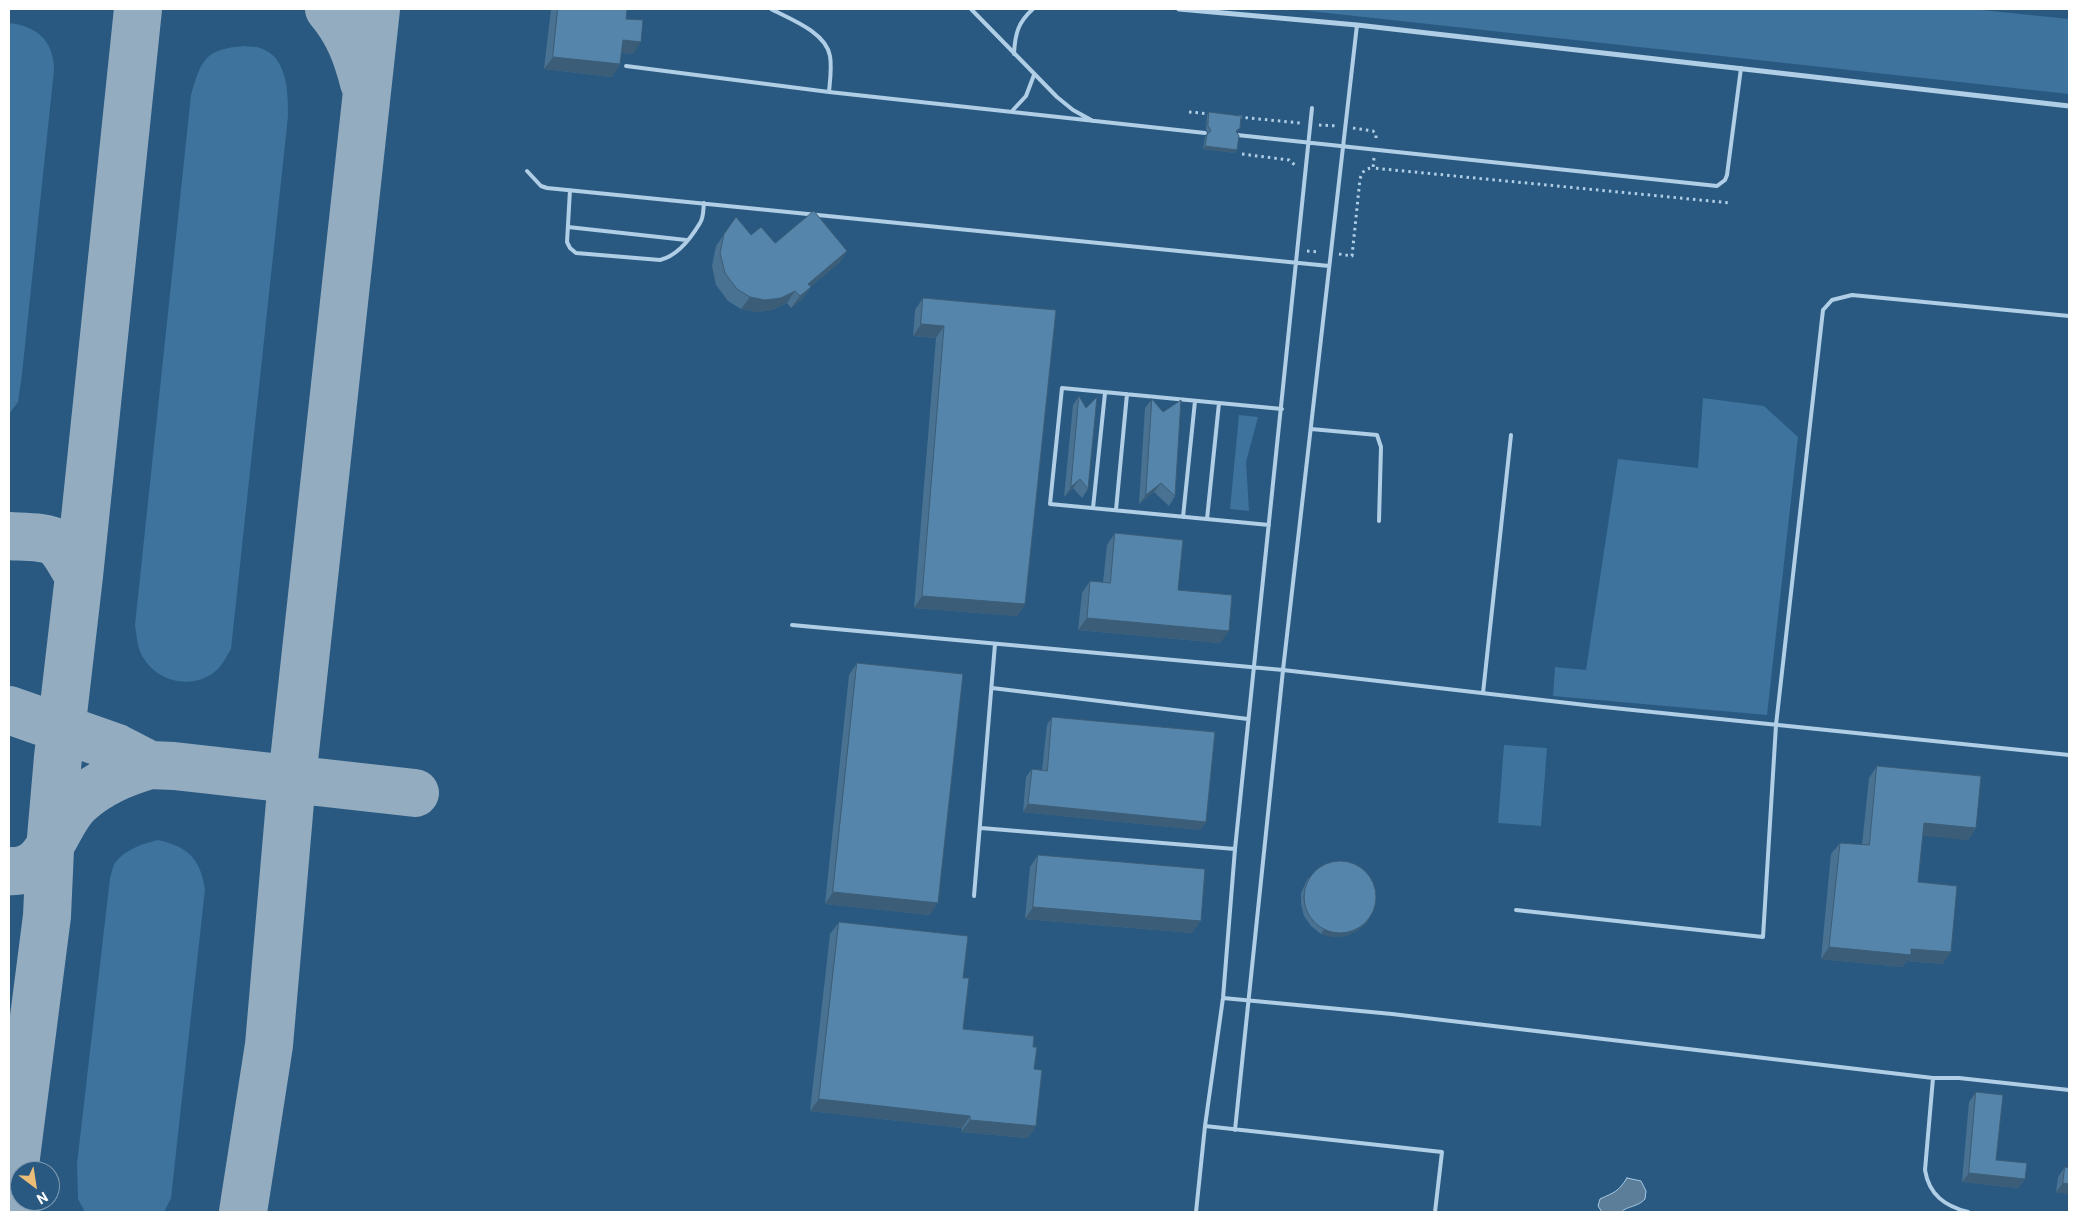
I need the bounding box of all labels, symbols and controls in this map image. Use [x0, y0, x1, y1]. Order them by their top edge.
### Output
north arrow [10, 1161, 60, 1211]
text: N [34, 1189, 51, 1207]

